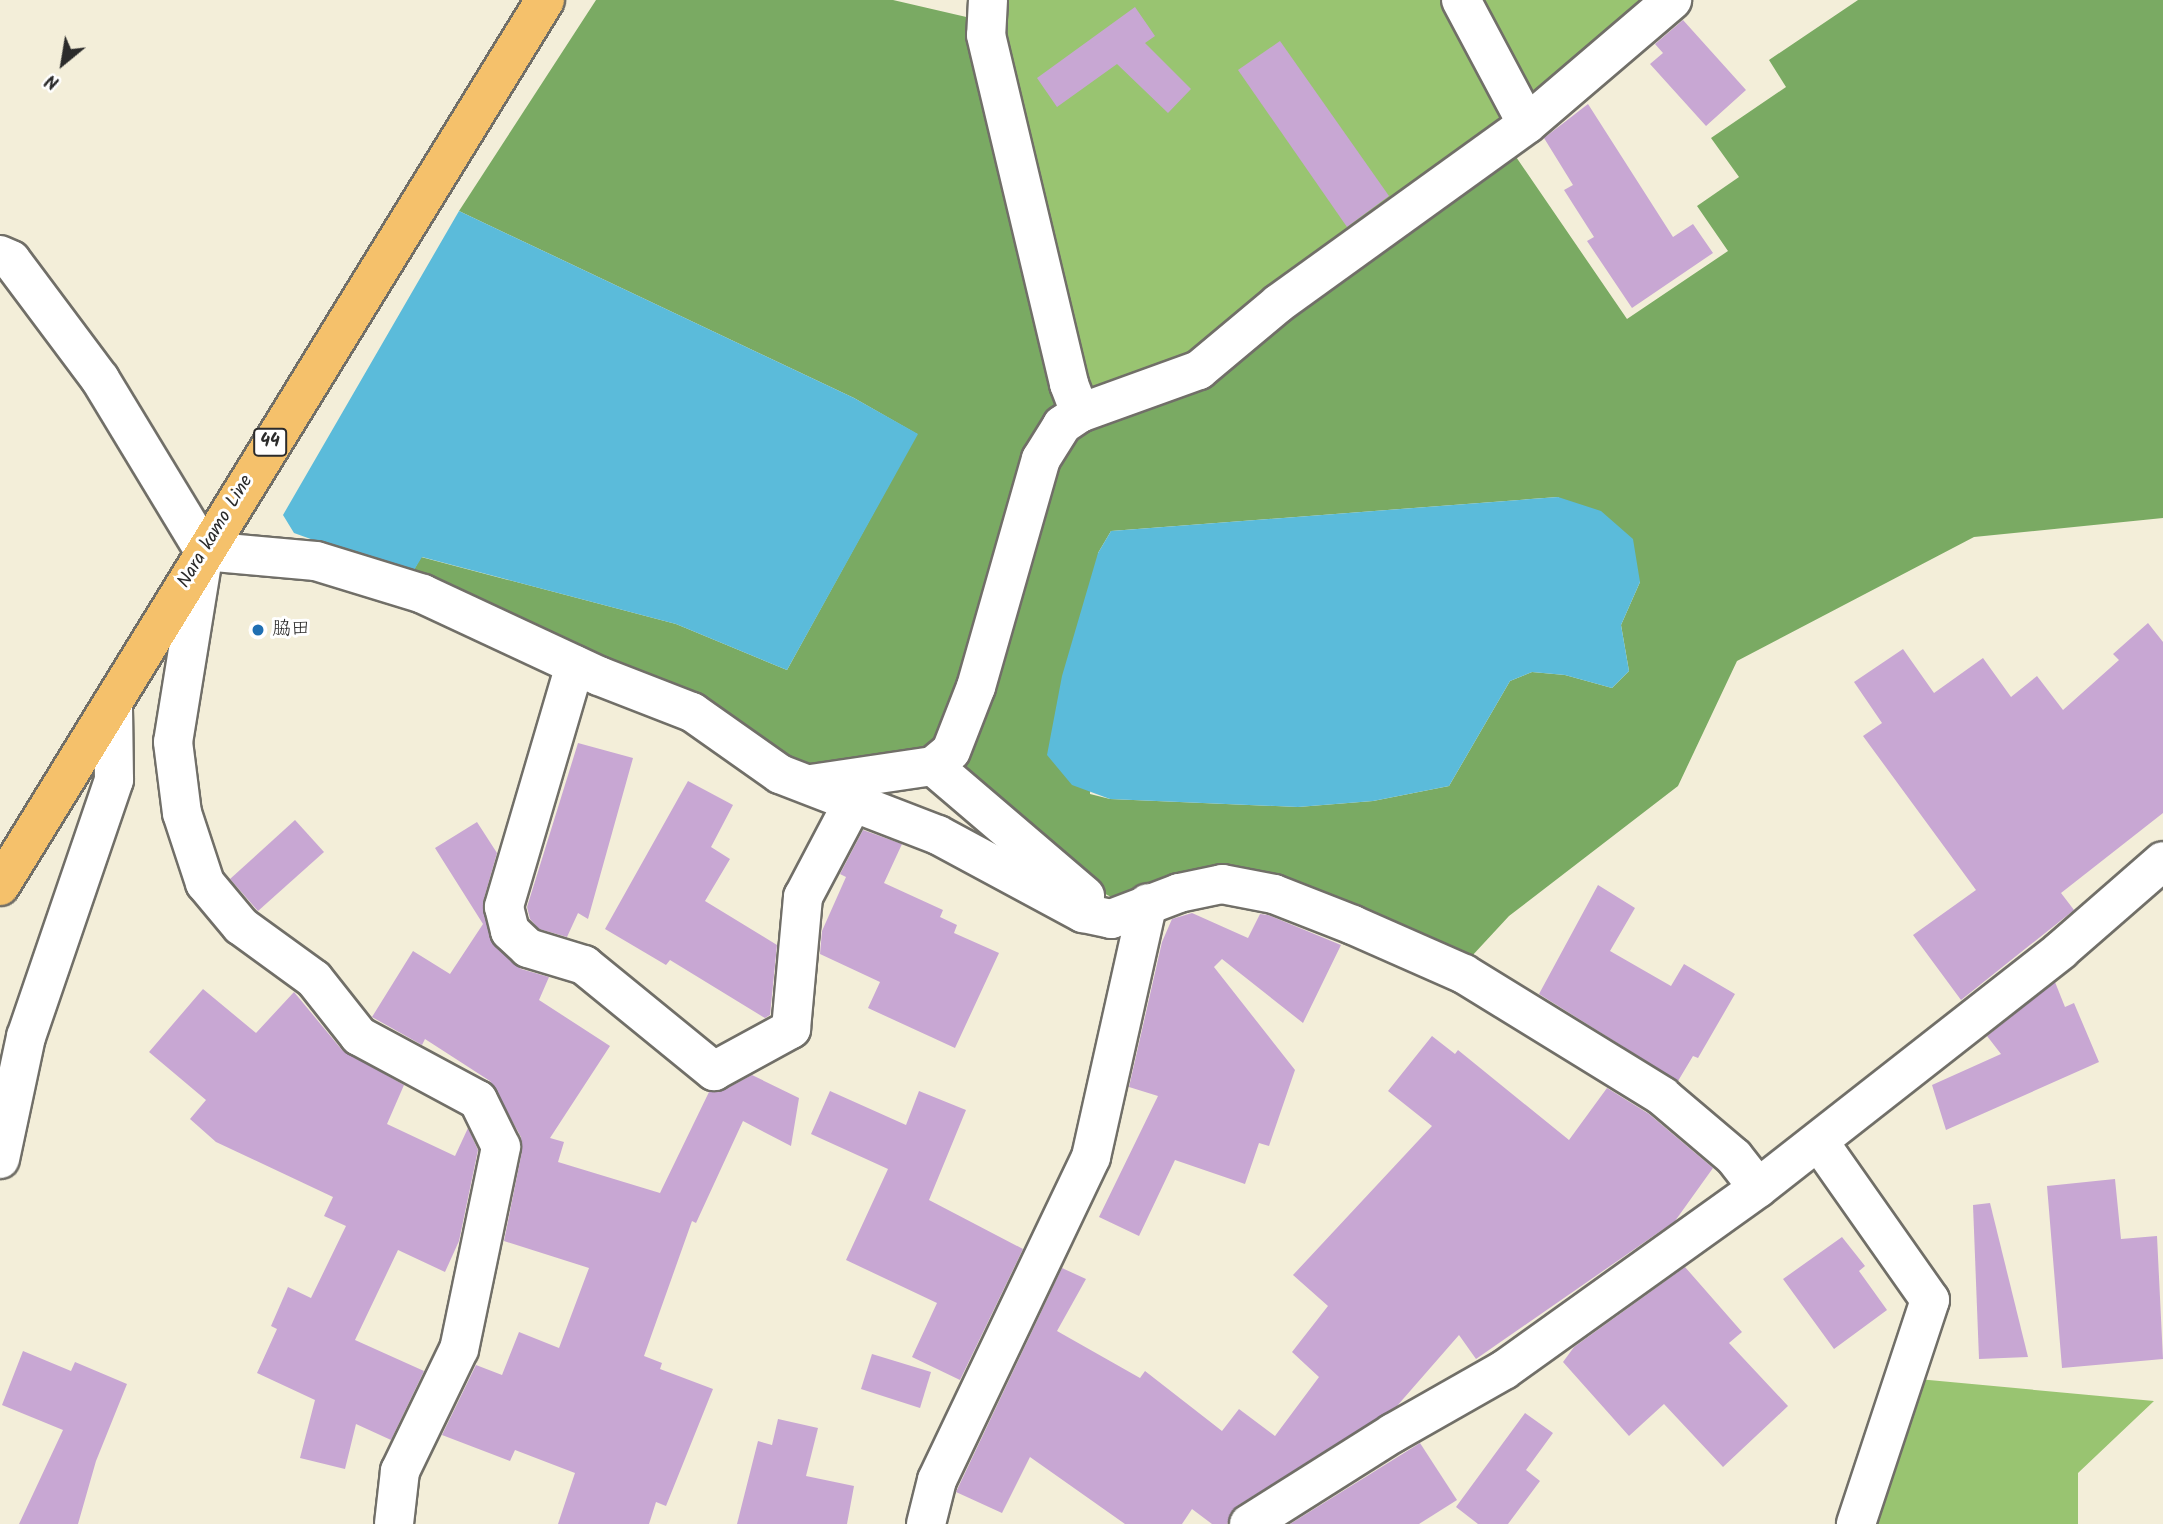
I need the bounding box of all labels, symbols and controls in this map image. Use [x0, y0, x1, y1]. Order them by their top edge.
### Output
north arrow [28, 28, 98, 98]
text: N [40, 65, 65, 97]
road number: 44 [252, 428, 288, 457]
street label: Nara kamo Line [173, 472, 259, 592]
place label: 脇田 [272, 619, 310, 641]
marker: 脇田 [250, 622, 266, 638]

